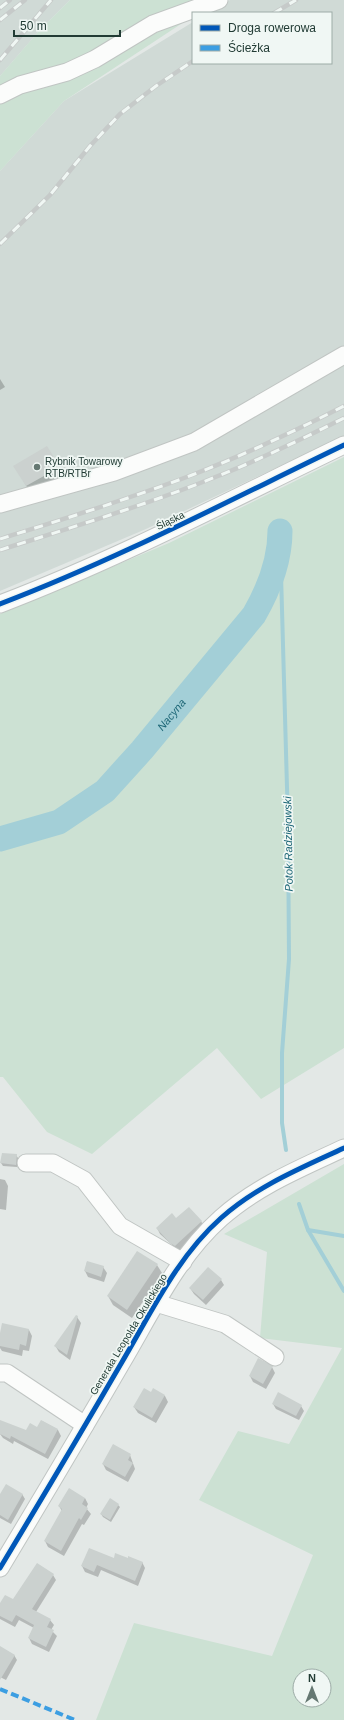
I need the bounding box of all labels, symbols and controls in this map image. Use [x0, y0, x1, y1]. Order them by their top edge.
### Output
scale bar [14, 12, 120, 38]
legend [192, 12, 332, 64]
text: 50 m [20, 19, 47, 33]
text: Droga rowerowa [228, 21, 316, 35]
text: Ścieżka [228, 40, 270, 55]
place label: Rybnik Towarowy RTB/RTBr [45, 456, 123, 479]
marker: Rybnik Towarowy RTB/RTBr [32, 462, 42, 472]
street label: Śląska [154, 508, 187, 532]
water label: Nacyna [155, 696, 188, 733]
water label: Potok Radziejowski [281, 796, 295, 892]
street label: Generała Leopolda Okulickiego [88, 1271, 169, 1397]
north arrow [292, 1668, 332, 1708]
text: N [308, 1672, 316, 1684]

